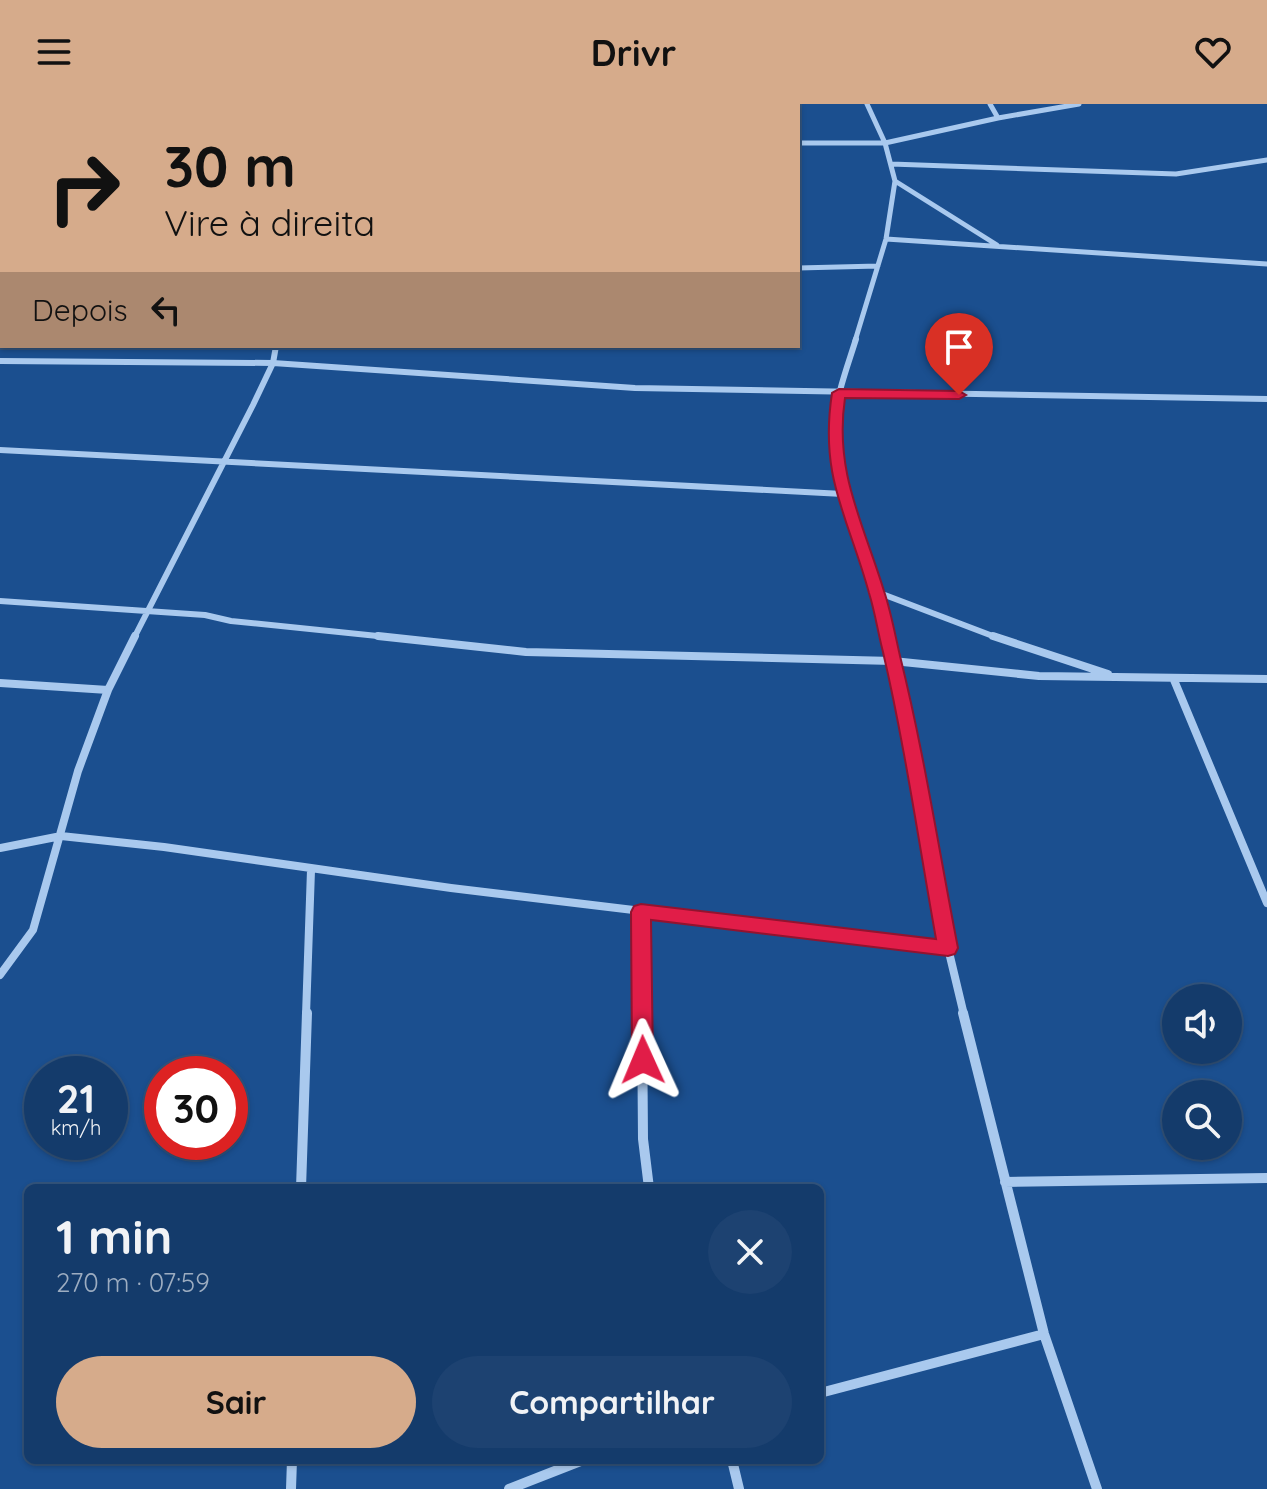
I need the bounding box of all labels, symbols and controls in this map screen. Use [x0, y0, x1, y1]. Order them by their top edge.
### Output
icon: menu [32, 30, 76, 74]
text: Drivr [591, 30, 676, 75]
icon: heart [1191, 30, 1235, 74]
text: 30 m [164, 131, 296, 201]
icon: right [32, 136, 136, 240]
text: Vire à direita [164, 200, 375, 245]
icon: left [144, 288, 188, 332]
text: Depois [32, 291, 128, 329]
pin [925, 313, 993, 395]
icon: arrive [937, 325, 981, 369]
map controls [1162, 984, 1242, 1160]
button: sound [1162, 984, 1242, 1064]
position arrow [601, 1018, 685, 1102]
speed limit sign: 30 [144, 1056, 248, 1160]
text: 21 [57, 1073, 95, 1123]
button: search [1162, 1080, 1242, 1160]
text: km/h [51, 1115, 101, 1140]
text: 1 min [56, 1206, 172, 1266]
button: close [708, 1210, 792, 1294]
text: 270 m · 07:59 [56, 1266, 210, 1299]
button: Sair [56, 1356, 416, 1448]
button: Compartilhar [432, 1356, 792, 1448]

